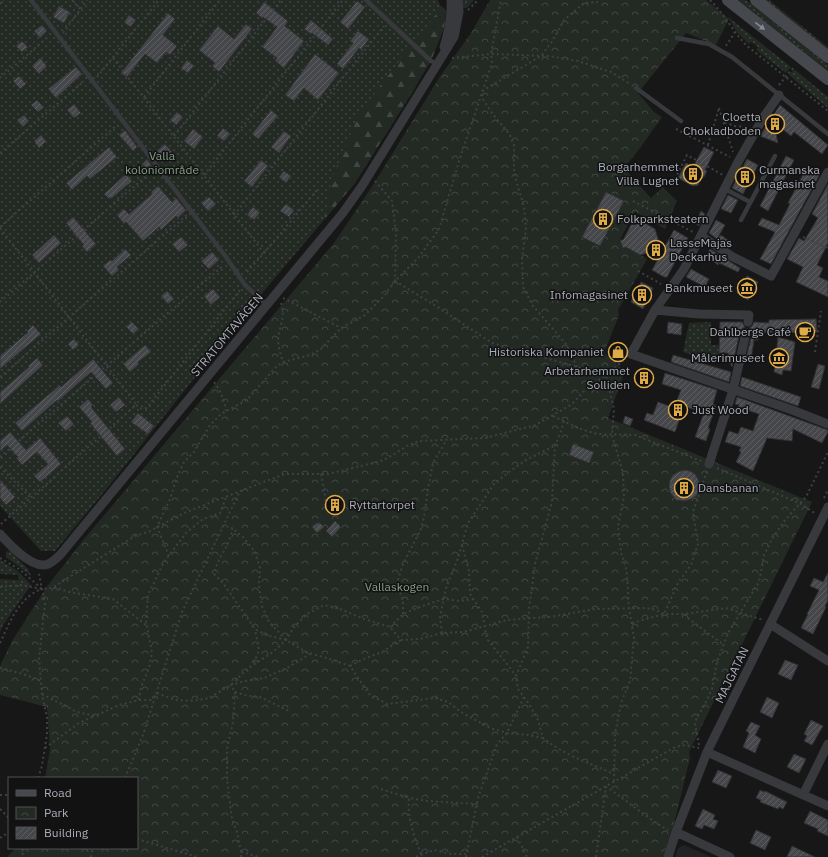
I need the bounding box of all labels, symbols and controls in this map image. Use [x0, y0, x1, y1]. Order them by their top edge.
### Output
one-way arrow [755, 21, 766, 30]
place label: Cloetta Chokladboden [683, 109, 762, 138]
building icon: Cloetta Chokladboden [764, 113, 786, 135]
park label: Valla koloniområde [125, 148, 199, 177]
place label: Borgarhemmet Villa Lugnet [598, 159, 679, 188]
place label: Curmanska magasinet [759, 162, 820, 191]
building icon: Borgarhemmet Villa Lugnet [682, 163, 704, 185]
building icon: Curmanska magasinet [734, 166, 756, 188]
building icon: Folkparksteatern [592, 208, 614, 230]
place label: Folkparksteatern [617, 211, 709, 226]
place label: LasseMajas Deckarhus [670, 235, 732, 264]
building icon: LasseMajas Deckarhus [645, 239, 667, 261]
museum icon: Bankmuseet [736, 277, 758, 299]
place label: Bankmuseet [665, 280, 733, 295]
building icon: Infomagasinet [631, 284, 653, 306]
place label: Infomagasinet [550, 287, 628, 302]
street label: STRATOMTAVÄGEN [187, 290, 266, 380]
cafe icon: Dahlbergs Café [794, 321, 816, 343]
place label: Dahlbergs Café [709, 324, 791, 339]
shop icon: Historiska Kompaniet [607, 341, 629, 363]
place label: Historiska Kompaniet [489, 344, 604, 359]
museum icon: Målerimuseet [768, 347, 790, 369]
place label: Målerimuseet [691, 350, 765, 365]
place label: Arbetarhemmet Solliden [544, 363, 630, 392]
building icon: Arbetarhemmet Solliden [633, 367, 655, 389]
building icon: Just Wood [667, 399, 689, 421]
place label: Just Wood [692, 402, 749, 417]
building icon: Dansbanan [673, 477, 695, 499]
place label: Dansbanan [698, 480, 759, 495]
building icon: Ryttartorpet [324, 494, 346, 516]
place label: Ryttartorpet [349, 497, 415, 512]
park label: Vallaskogen [365, 579, 429, 594]
street label: MAJGATAN [711, 644, 752, 706]
legend [8, 777, 138, 849]
text: Road [44, 785, 72, 800]
text: Park [44, 805, 69, 820]
text: Building [44, 825, 89, 840]

